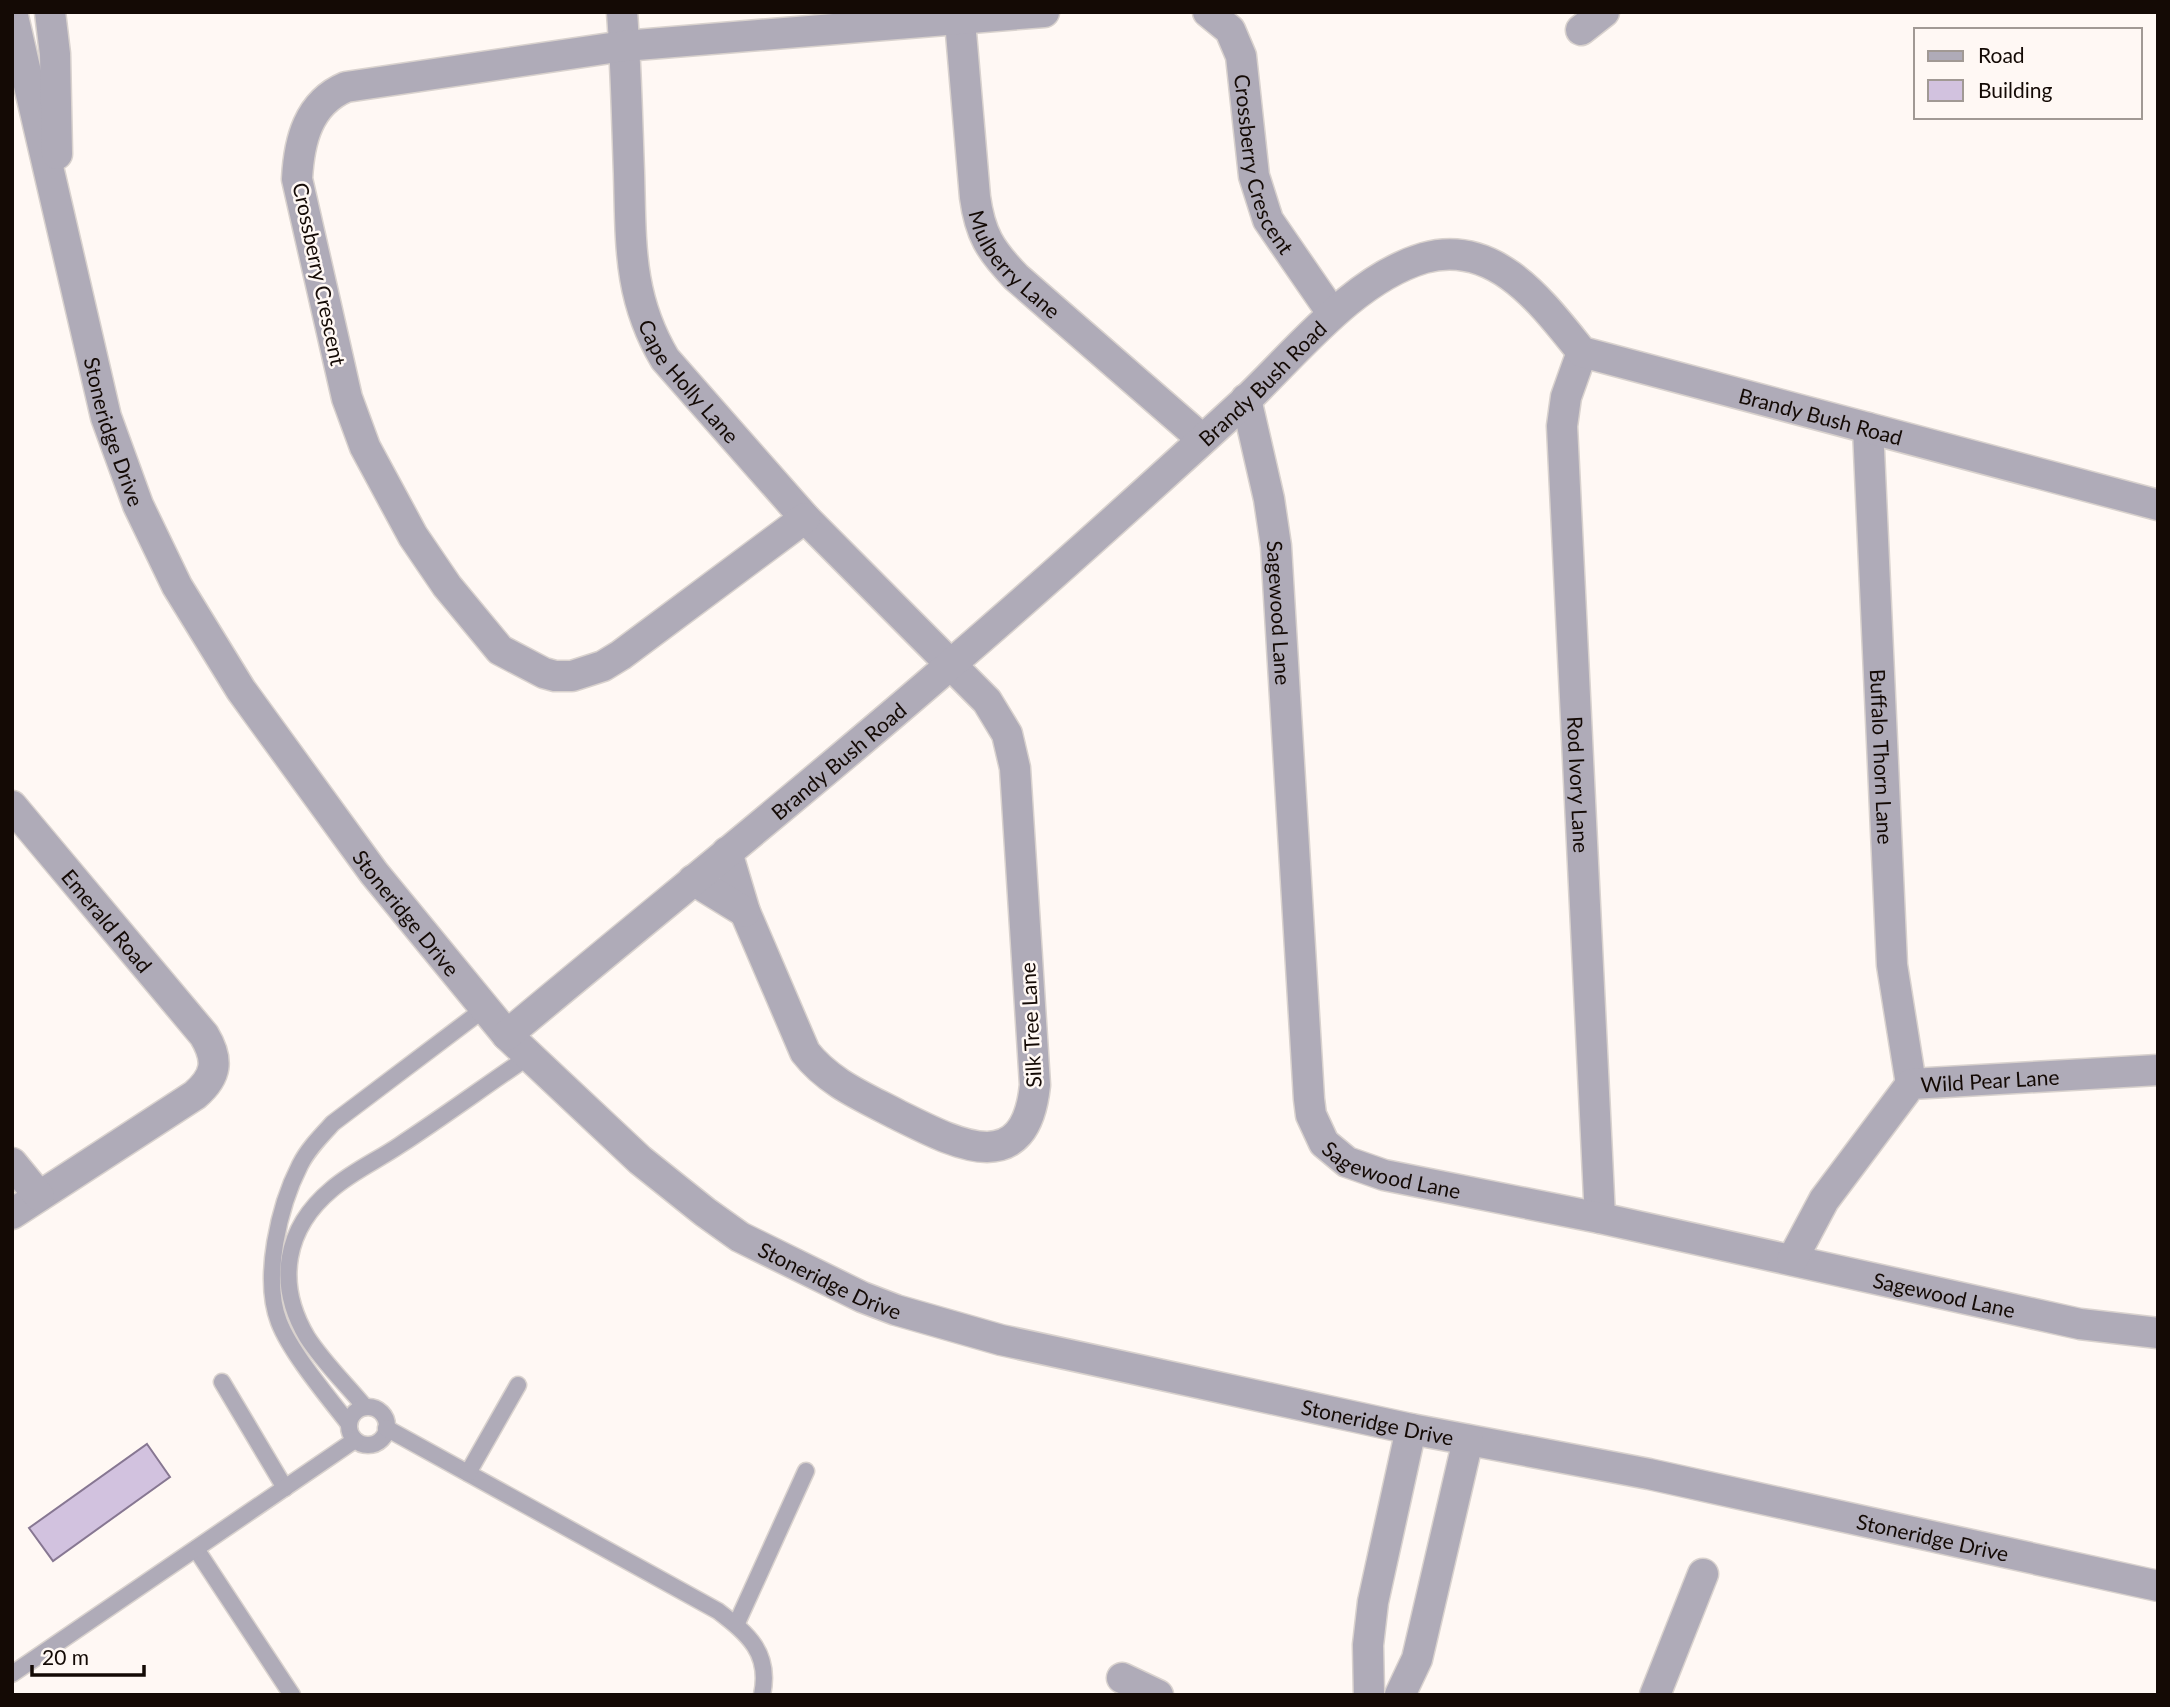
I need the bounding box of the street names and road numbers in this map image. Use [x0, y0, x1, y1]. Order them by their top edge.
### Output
street label: Crossberry Crescent [1231, 73, 1300, 259]
street label: Crossberry Crescent [288, 180, 352, 368]
street label: Mulberry Lane [965, 207, 1066, 323]
street label: Cape Holly Lane [635, 315, 745, 447]
street label: Brandy Bush Road [1193, 315, 1331, 450]
street label: Stoneridge Drive [80, 355, 150, 509]
street label: Brandy Bush Road [1736, 382, 1905, 449]
street label: Sagewood Lane [1263, 540, 1297, 686]
street label: Buffalo Thorn Lane [1866, 668, 1899, 845]
street label: Brandy Bush Road [765, 697, 910, 824]
street label: Rod Ivory Lane [1563, 715, 1595, 854]
street label: Stoneridge Drive [349, 845, 465, 981]
street label: Emerald Road [57, 864, 158, 977]
street label: Silk Tree Lane [1014, 962, 1046, 1088]
street label: Wild Pear Lane [1920, 1063, 2060, 1096]
street label: Sagewood Lane [1318, 1135, 1463, 1203]
street label: Stoneridge Drive [755, 1236, 905, 1323]
street label: Sagewood Lane [1871, 1266, 2018, 1322]
street label: Stoneridge Drive [1299, 1393, 1456, 1449]
street label: Stoneridge Drive [1855, 1508, 2011, 1565]

